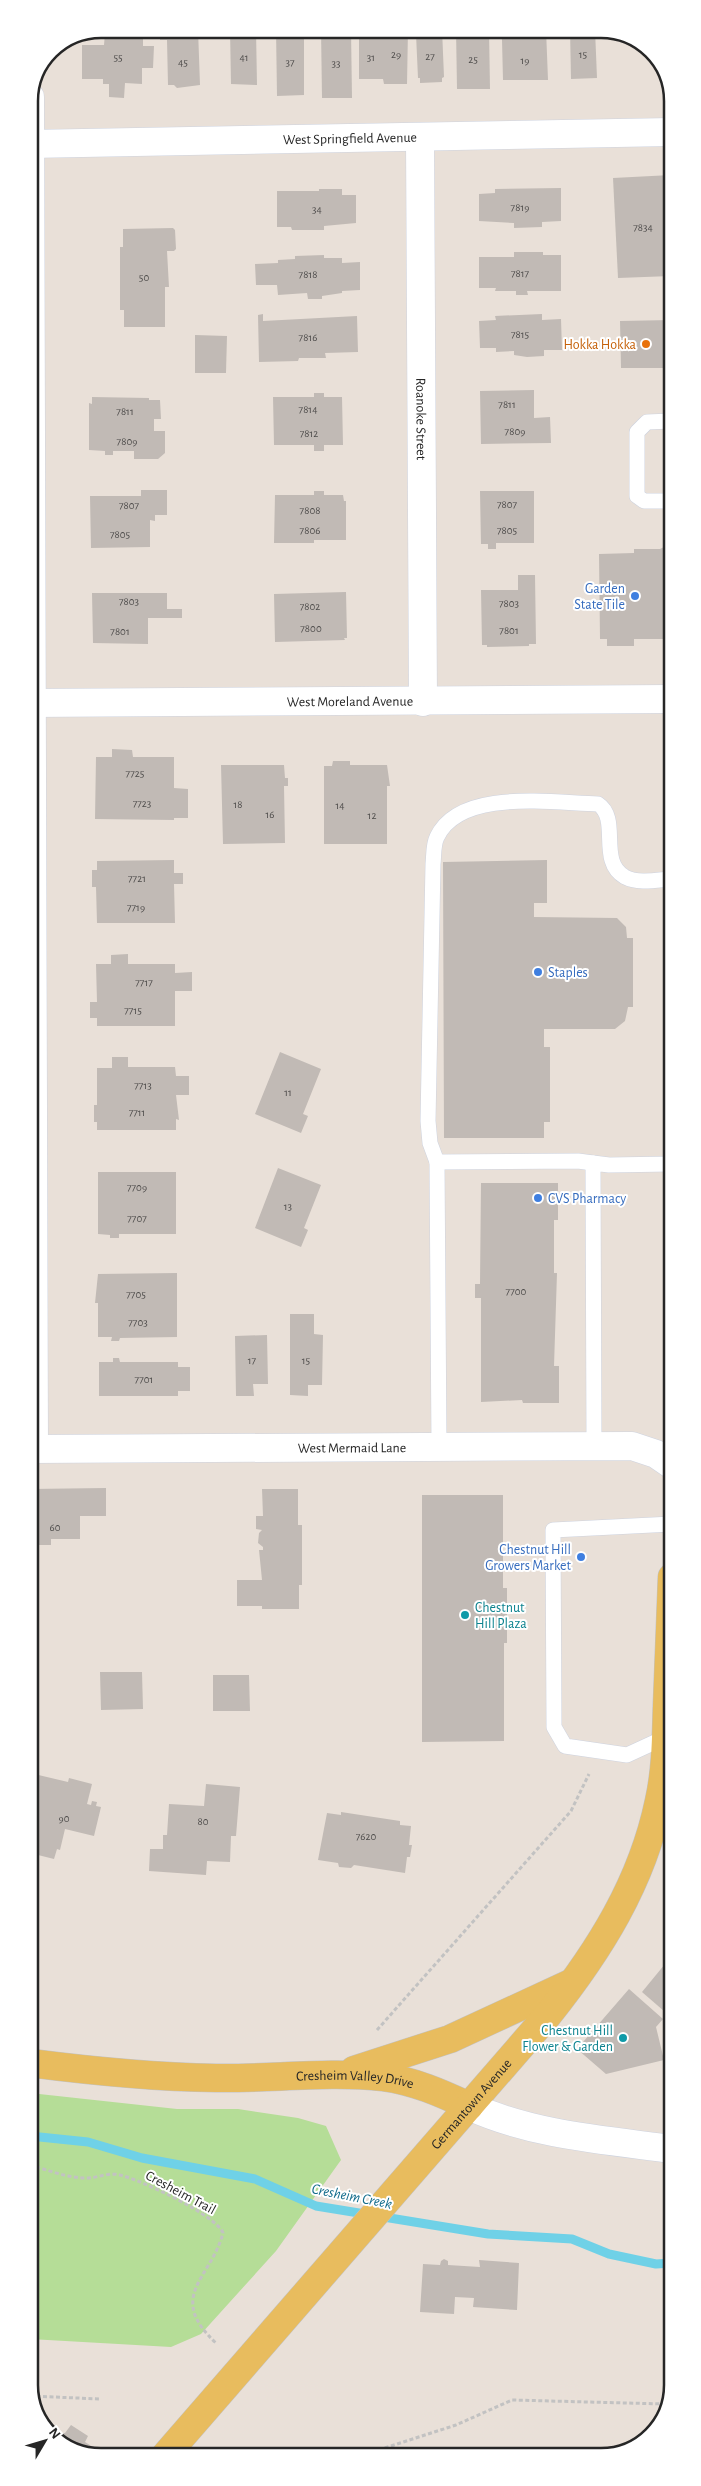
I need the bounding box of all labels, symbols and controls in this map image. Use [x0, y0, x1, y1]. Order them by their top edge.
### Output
house number: 29 [391, 49, 401, 60]
house number: 15 [579, 49, 588, 60]
house number: 27 [425, 51, 435, 62]
house number: 55 [113, 52, 123, 63]
house number: 41 [239, 52, 249, 63]
house number: 31 [367, 52, 375, 63]
house number: 25 [468, 54, 478, 65]
house number: 19 [521, 55, 529, 66]
house number: 45 [178, 57, 188, 68]
house number: 37 [285, 57, 295, 68]
house number: 33 [331, 58, 341, 69]
street label: West Springfield Avenue [283, 131, 417, 147]
house number: 7819 [511, 202, 529, 213]
house number: 34 [312, 204, 322, 215]
house number: 7834 [633, 222, 653, 233]
house number: 7817 [511, 268, 529, 279]
house number: 7818 [299, 269, 317, 280]
house number: 50 [139, 272, 149, 283]
house number: 7815 [511, 329, 529, 340]
house number: 7816 [299, 332, 317, 343]
place label: Hokka Hokka [563, 338, 637, 352]
marker: Hokka Hokka [640, 338, 652, 350]
street label: Roanoke Street [413, 378, 428, 461]
house number: 7811 [498, 399, 516, 410]
house number: 7814 [299, 404, 317, 415]
house number: 7811 [116, 406, 134, 417]
house number: 7809 [505, 426, 525, 437]
house number: 7812 [300, 428, 318, 439]
house number: 7809 [117, 436, 137, 447]
house number: 7807 [497, 499, 518, 510]
house number: 7807 [119, 500, 140, 511]
house number: 7808 [300, 505, 320, 516]
house number: 7806 [300, 525, 320, 536]
house number: 7805 [497, 525, 517, 536]
house number: 7805 [110, 529, 130, 540]
place label: Garden State Tile [574, 582, 625, 612]
marker: Garden State Tile [629, 590, 641, 602]
house number: 7803 [119, 596, 140, 607]
house number: 7803 [499, 598, 520, 609]
house number: 7802 [300, 601, 320, 612]
house number: 7800 [300, 623, 322, 634]
house number: 7801 [499, 625, 519, 636]
house number: 7801 [110, 626, 130, 637]
street label: West Moreland Avenue [287, 695, 413, 709]
house number: 7725 [126, 768, 145, 779]
house number: 7723 [133, 798, 152, 809]
house number: 18 [234, 799, 243, 810]
house number: 14 [335, 800, 345, 811]
house number: 16 [266, 809, 274, 820]
house number: 12 [368, 810, 376, 821]
house number: 7721 [128, 873, 146, 884]
house number: 7719 [127, 902, 145, 913]
marker: Staples [532, 966, 544, 978]
place label: Staples [548, 966, 588, 980]
house number: 7717 [135, 977, 153, 988]
house number: 7715 [124, 1005, 142, 1016]
house number: 7713 [134, 1080, 152, 1091]
house number: 11 [284, 1087, 292, 1098]
house number: 7711 [129, 1107, 145, 1118]
house number: 7709 [127, 1182, 147, 1193]
marker: CVS Pharmacy [532, 1192, 544, 1204]
place label: CVS Pharmacy [548, 1192, 626, 1206]
house number: 13 [284, 1201, 293, 1212]
house number: 7707 [127, 1213, 147, 1224]
house number: 7700 [506, 1286, 527, 1297]
house number: 7705 [126, 1289, 146, 1300]
house number: 7703 [128, 1317, 148, 1328]
house number: 17 [248, 1355, 257, 1366]
house number: 15 [302, 1355, 311, 1366]
house number: 7701 [135, 1374, 153, 1385]
street label: West Mermaid Lane [298, 1441, 406, 1456]
house number: 60 [50, 1522, 61, 1533]
place label: Chestnut Hill Growers Market [485, 1543, 572, 1573]
marker: Chestnut Hill Growers Market [575, 1551, 587, 1563]
place label: Chestnut Hill Plaza [475, 1601, 527, 1631]
marker: Chestnut Hill Plaza [459, 1609, 471, 1621]
house number: 90 [59, 1813, 70, 1824]
house number: 80 [197, 1816, 209, 1827]
house number: 7620 [356, 1831, 376, 1842]
place label: Chestnut Hill Flower & Garden [522, 2024, 613, 2054]
marker: Chestnut Hill Flower & Garden [617, 2032, 629, 2044]
street label: Germantown Avenue [429, 2056, 515, 2152]
street label: Cresheim Valley Drive [296, 2069, 415, 2091]
street label: Cresheim Trail [143, 2169, 218, 2217]
water label: Cresheim Creek [310, 2181, 394, 2212]
north arrow [20, 2416, 70, 2466]
text: N [46, 2425, 63, 2442]

